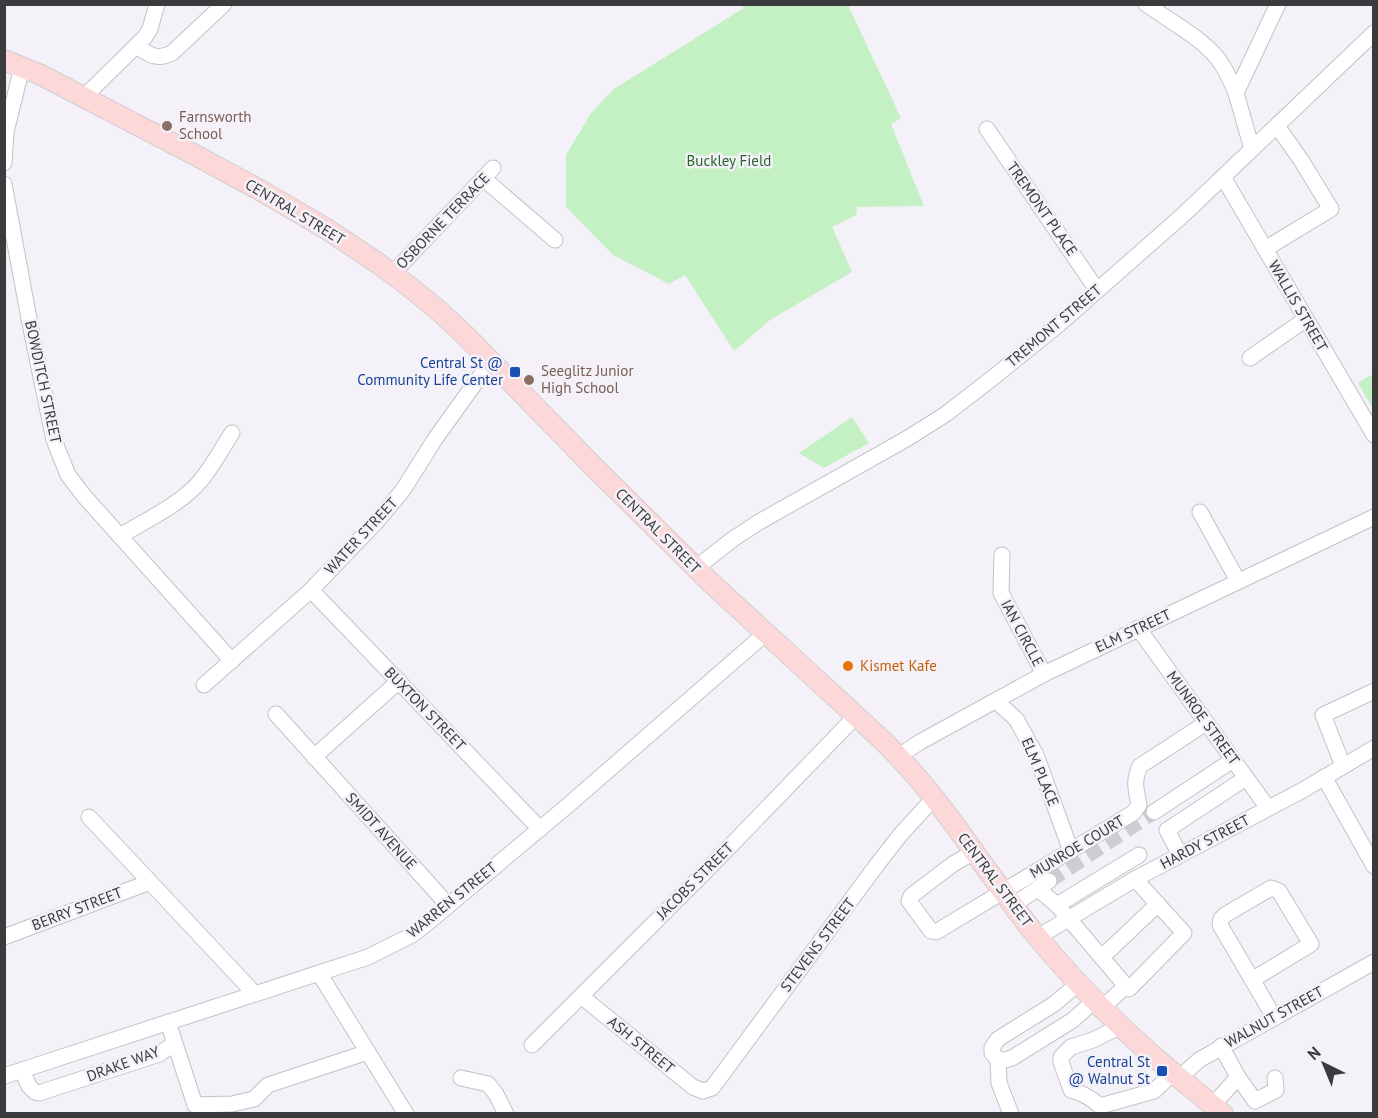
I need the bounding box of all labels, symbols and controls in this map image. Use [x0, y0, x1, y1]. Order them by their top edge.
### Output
place label: Farnsworth School [179, 107, 252, 143]
marker: Farnsworth School [160, 119, 174, 133]
park label: Buckley Field [687, 151, 771, 170]
street label: TREMONT PLACE [1003, 158, 1082, 259]
street label: OSBORNE TERRACE [392, 168, 493, 273]
street label: CENTRAL STREET [242, 174, 349, 249]
street label: WALLIS STREET [1265, 257, 1333, 355]
street label: TREMONT STREET [1002, 280, 1106, 371]
street label: BOWDITCH STREET [21, 319, 66, 446]
place label: Central St @ Community Life Center [357, 353, 503, 389]
place label: Seeglitz Junior High School [541, 361, 634, 397]
marker: Central St @ Community Life Center [508, 365, 522, 379]
marker: Seeglitz Junior High School [522, 373, 536, 387]
street label: CENTRAL STREET [612, 484, 706, 578]
street label: WATER STREET [320, 493, 402, 578]
street label: IAN CIRCLE [997, 596, 1048, 669]
street label: ELM STREET [1092, 604, 1174, 656]
place label: Kismet Kafe [860, 656, 937, 675]
marker: Kismet Kafe [841, 659, 855, 673]
street label: BUXTON STREET [381, 663, 470, 755]
street label: MUNROE STREET [1163, 667, 1244, 769]
street label: ELM PLACE [1017, 735, 1063, 809]
street label: SMIDT AVENUE [342, 788, 421, 873]
street label: HARDY STREET [1157, 810, 1253, 873]
street label: MUNROE COURT [1026, 811, 1128, 882]
street label: CENTRAL STREET [954, 829, 1037, 931]
street label: JACOBS STREET [651, 838, 738, 924]
street label: WARREN STREET [403, 857, 501, 942]
street label: BERRY STREET [29, 882, 125, 934]
street label: STEVENS STREET [776, 893, 859, 995]
street label: WALNUT STREET [1221, 982, 1327, 1052]
street label: ASH STREET [604, 1012, 679, 1078]
north arrow [1294, 1034, 1354, 1094]
street label: DRAKE WAY [84, 1041, 162, 1085]
place label: Central St @ Walnut St [1068, 1052, 1150, 1088]
marker: Central St @ Walnut St [1155, 1064, 1169, 1078]

